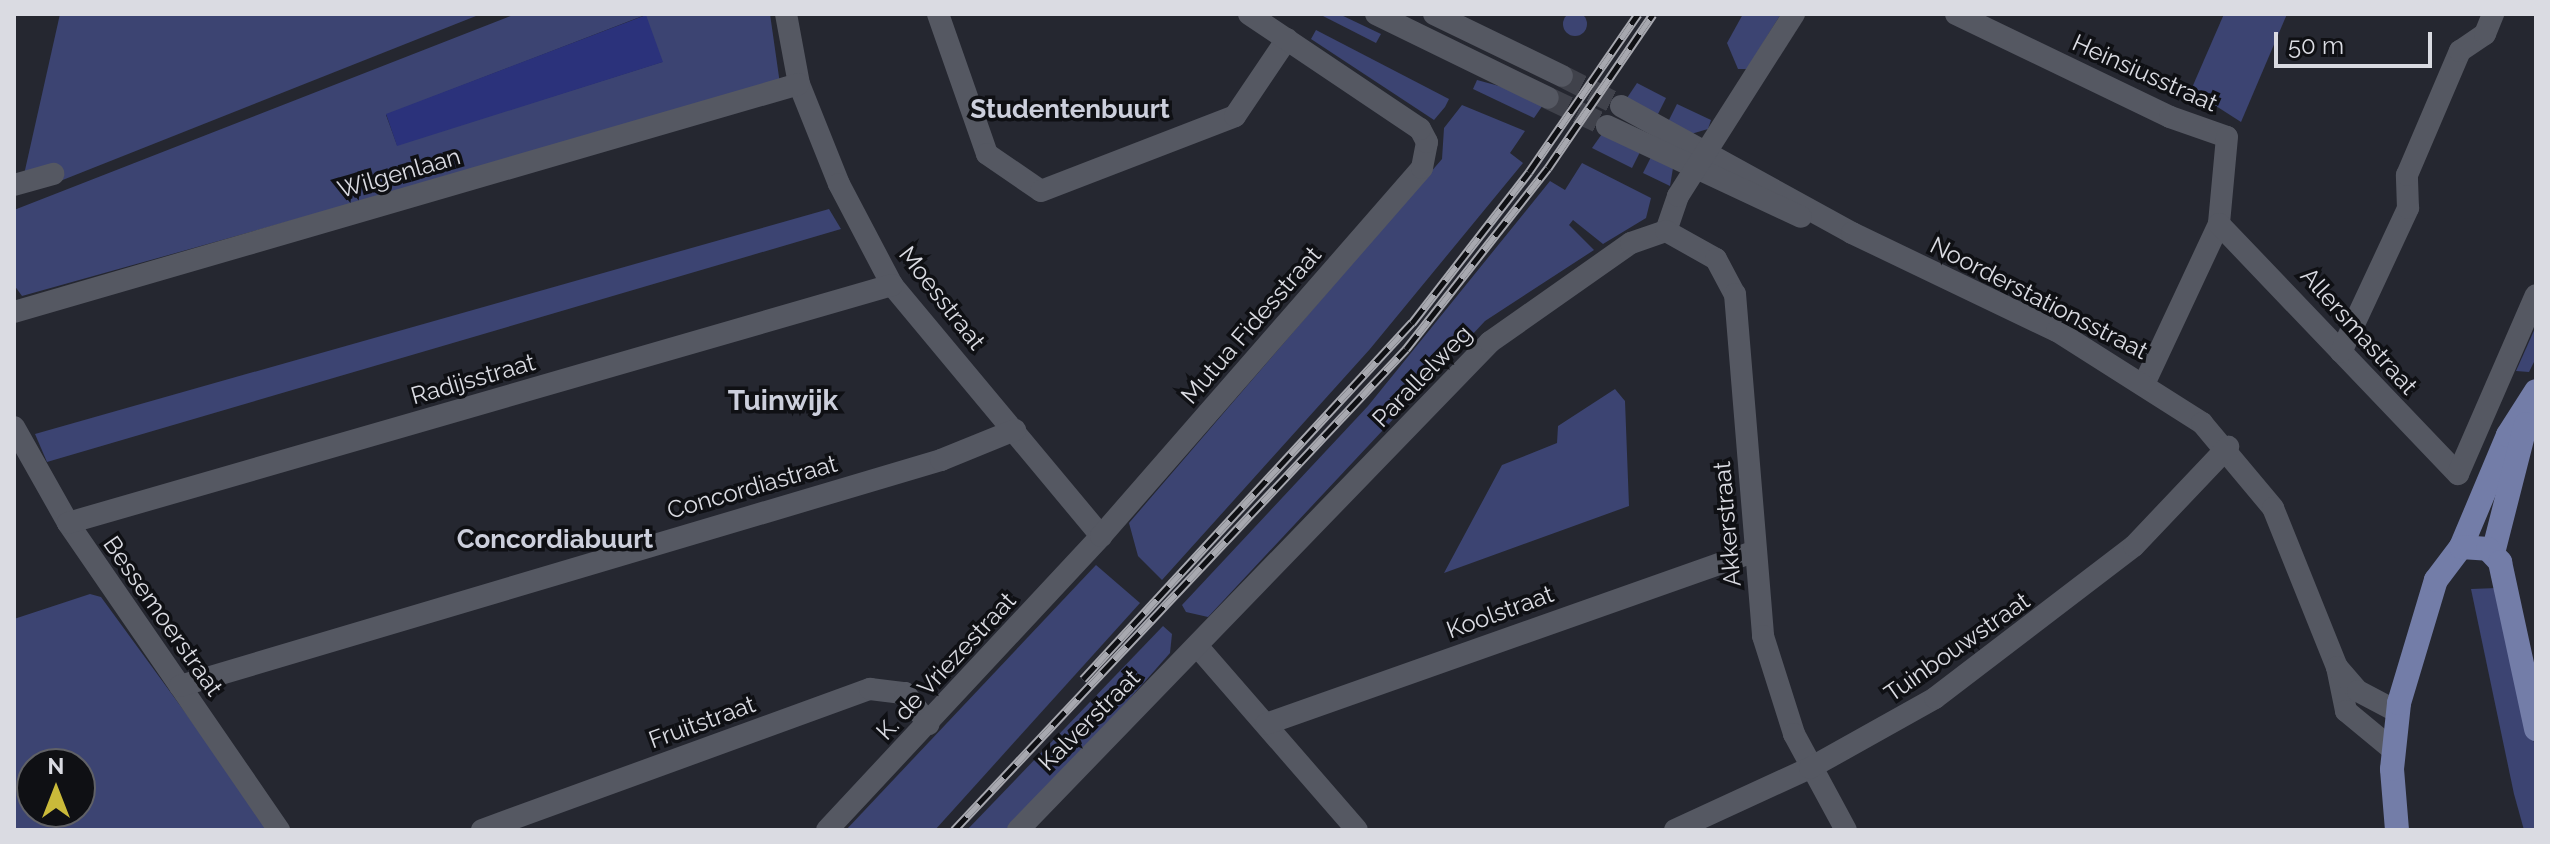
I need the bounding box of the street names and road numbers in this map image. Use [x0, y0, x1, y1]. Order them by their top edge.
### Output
street label: Heinsiusstraat [2068, 28, 2222, 118]
street label: Wilgenlaan [334, 142, 464, 204]
street label: Noorderstationsstraat [1925, 231, 2153, 365]
street label: Moesstraat [893, 241, 991, 355]
street label: Mutua Fidesstraat [1175, 241, 1327, 409]
street label: Allersmastraat [2295, 262, 2423, 400]
street label: Parallelweg [1366, 319, 1478, 433]
street label: Radijsstraat [408, 348, 538, 410]
street label: Concordiastraat [664, 449, 840, 525]
street label: Akkerstraat [1707, 460, 1747, 588]
street label: Bessemoerstraat [97, 531, 229, 701]
street label: Koolstraat [1443, 579, 1557, 645]
street label: K. de Vriezestraat [870, 586, 1022, 746]
street label: Tuinbouwstraat [1879, 586, 2035, 708]
street label: Kalverstraat [1032, 663, 1146, 777]
street label: Fruitstraat [645, 689, 759, 755]

